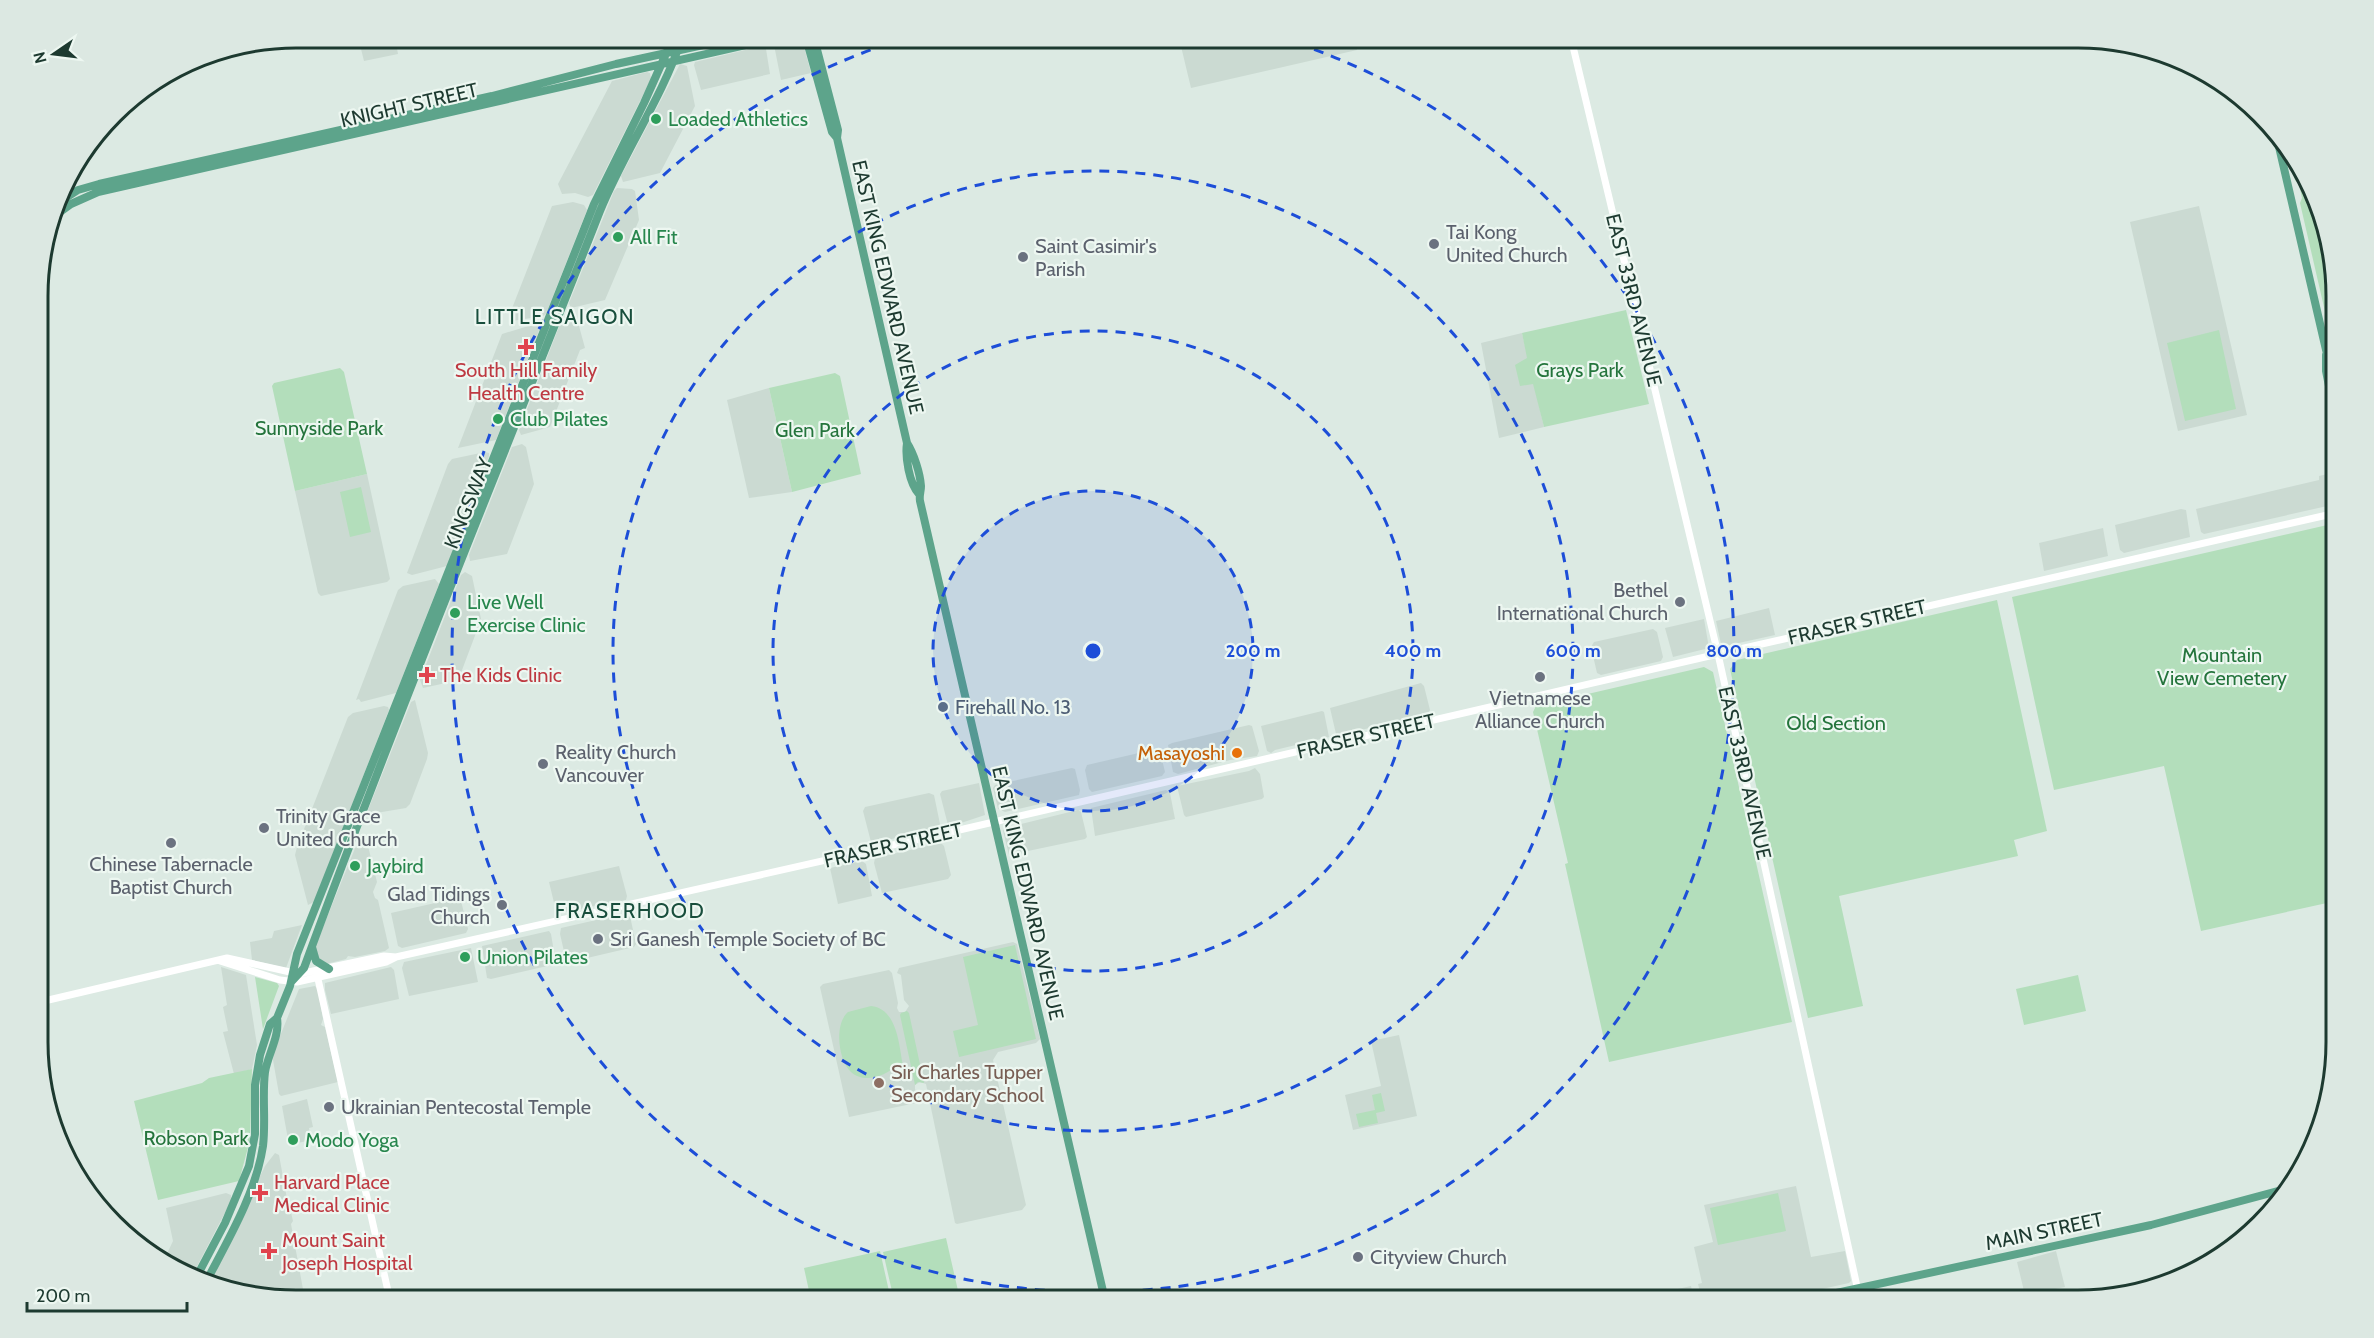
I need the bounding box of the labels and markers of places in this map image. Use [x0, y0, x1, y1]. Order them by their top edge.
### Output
place label: Loaded Athletics [668, 107, 808, 131]
marker: Loaded Athletics [649, 112, 663, 126]
place label: Tai Kong United Church [1446, 220, 1568, 267]
place label: All Fit [630, 225, 678, 249]
marker: All Fit [611, 230, 625, 244]
place label: Saint Casimir's Parish [1035, 234, 1157, 281]
marker: Tai Kong United Church [1427, 237, 1441, 251]
marker: Saint Casimir's Parish [1016, 250, 1030, 264]
marker: South Hill Family Health Centre [517, 338, 535, 356]
place label: South Hill Family Health Centre [455, 358, 597, 405]
place label: Club Pilates [510, 407, 608, 431]
marker: Club Pilates [491, 412, 505, 426]
place label: Bethel International Church [1497, 578, 1668, 625]
place label: Live Well Exercise Clinic [467, 590, 586, 637]
marker: Bethel International Church [1673, 595, 1687, 609]
marker: Live Well Exercise Clinic [448, 606, 462, 620]
centre of rings [1083, 641, 1103, 661]
place label: The Kids Clinic [440, 663, 562, 687]
marker: The Kids Clinic [418, 666, 436, 684]
marker: Vietnamese Alliance Church [1533, 670, 1547, 684]
place label: Vietnamese Alliance Church [1475, 686, 1605, 733]
place label: Firehall No. 13 [955, 695, 1071, 719]
marker: Firehall No. 13 [936, 700, 950, 714]
place label: Reality Church Vancouver [555, 740, 676, 787]
place label: Masayoshi [1138, 741, 1225, 765]
marker: Masayoshi [1230, 746, 1244, 760]
marker: Reality Church Vancouver [536, 757, 550, 771]
place label: Trinity Grace United Church [276, 804, 398, 851]
marker: Trinity Grace United Church [257, 821, 271, 835]
marker: Chinese Tabernacle Baptist Church [164, 836, 178, 850]
place label: Chinese Tabernacle Baptist Church [89, 852, 253, 899]
place label: Jaybird [366, 854, 424, 878]
marker: Jaybird [348, 859, 362, 873]
place label: Glad Tidings Church [387, 882, 490, 929]
marker: Glad Tidings Church [495, 898, 509, 912]
place label: Sri Ganesh Temple Society of BC [610, 927, 886, 951]
marker: Sri Ganesh Temple Society of BC [591, 932, 605, 946]
place label: Union Pilates [477, 945, 588, 969]
marker: Union Pilates [458, 950, 472, 964]
place label: Sir Charles Tupper Secondary School [891, 1060, 1044, 1107]
marker: Sir Charles Tupper Secondary School [872, 1076, 886, 1090]
place label: Ukrainian Pentecostal Temple [341, 1095, 591, 1119]
marker: Ukrainian Pentecostal Temple [322, 1100, 336, 1114]
place label: Modo Yoga [305, 1128, 399, 1152]
marker: Modo Yoga [286, 1133, 300, 1147]
place label: Harvard Place Medical Clinic [274, 1170, 390, 1217]
marker: Harvard Place Medical Clinic [251, 1184, 269, 1202]
place label: Mount Saint Joseph Hospital [281, 1228, 413, 1275]
marker: Mount Saint Joseph Hospital [260, 1242, 278, 1260]
place label: Cityview Church [1370, 1245, 1507, 1269]
marker: Cityview Church [1351, 1250, 1365, 1264]

